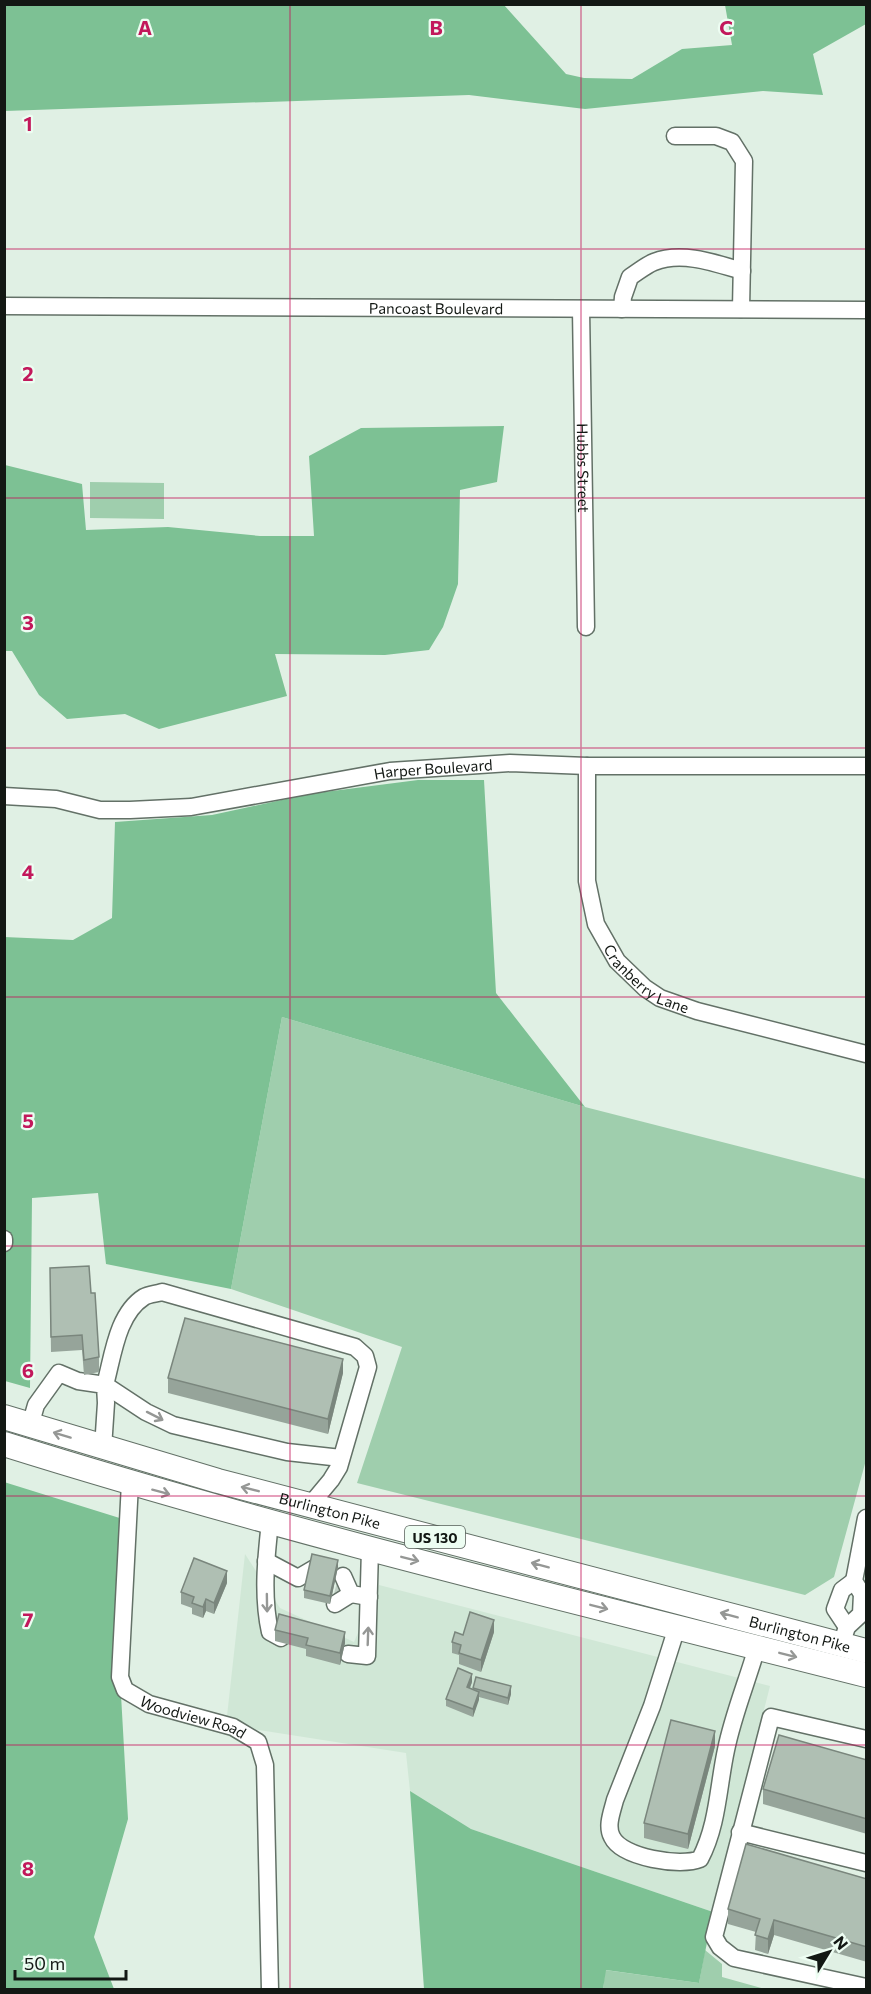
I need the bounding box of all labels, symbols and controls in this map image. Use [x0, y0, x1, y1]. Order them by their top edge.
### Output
text: A [138, 15, 152, 39]
text: B [429, 15, 443, 39]
text: C [719, 15, 733, 39]
text: 1 [23, 111, 33, 135]
street label: Pancoast Boulevard [369, 299, 503, 317]
text: 2 [22, 361, 34, 385]
street label: Hubbs Street [574, 423, 593, 513]
text: 3 [22, 610, 34, 634]
street label: Harper Boulevard [372, 755, 493, 783]
text: 4 [22, 859, 34, 883]
street label: Cranberry Lane [600, 941, 691, 1016]
text: 5 [22, 1108, 34, 1132]
text: 6 [22, 1358, 34, 1382]
one-way arrow [145, 1411, 163, 1422]
one-way arrow [53, 1429, 72, 1440]
one-way arrow [241, 1483, 260, 1494]
one-way arrow [151, 1487, 170, 1498]
street label: Burlington Pike [277, 1488, 383, 1532]
road number: US 130 [405, 1526, 465, 1548]
one-way arrow [400, 1554, 419, 1566]
one-way arrow [531, 1559, 550, 1570]
one-way arrow [261, 1592, 272, 1612]
one-way arrow [589, 1602, 608, 1614]
text: 7 [23, 1607, 34, 1631]
one-way arrow [719, 1608, 738, 1620]
street label: Burlington Pike [747, 1612, 853, 1656]
one-way arrow [362, 1627, 374, 1647]
one-way arrow [778, 1650, 797, 1661]
street label: Woodview Road [137, 1692, 250, 1742]
text: 8 [22, 1856, 34, 1880]
north arrow [799, 1922, 859, 1982]
text: N [830, 1932, 852, 1953]
scale bar [15, 1943, 126, 1981]
text: 50 m [24, 1952, 65, 1974]

